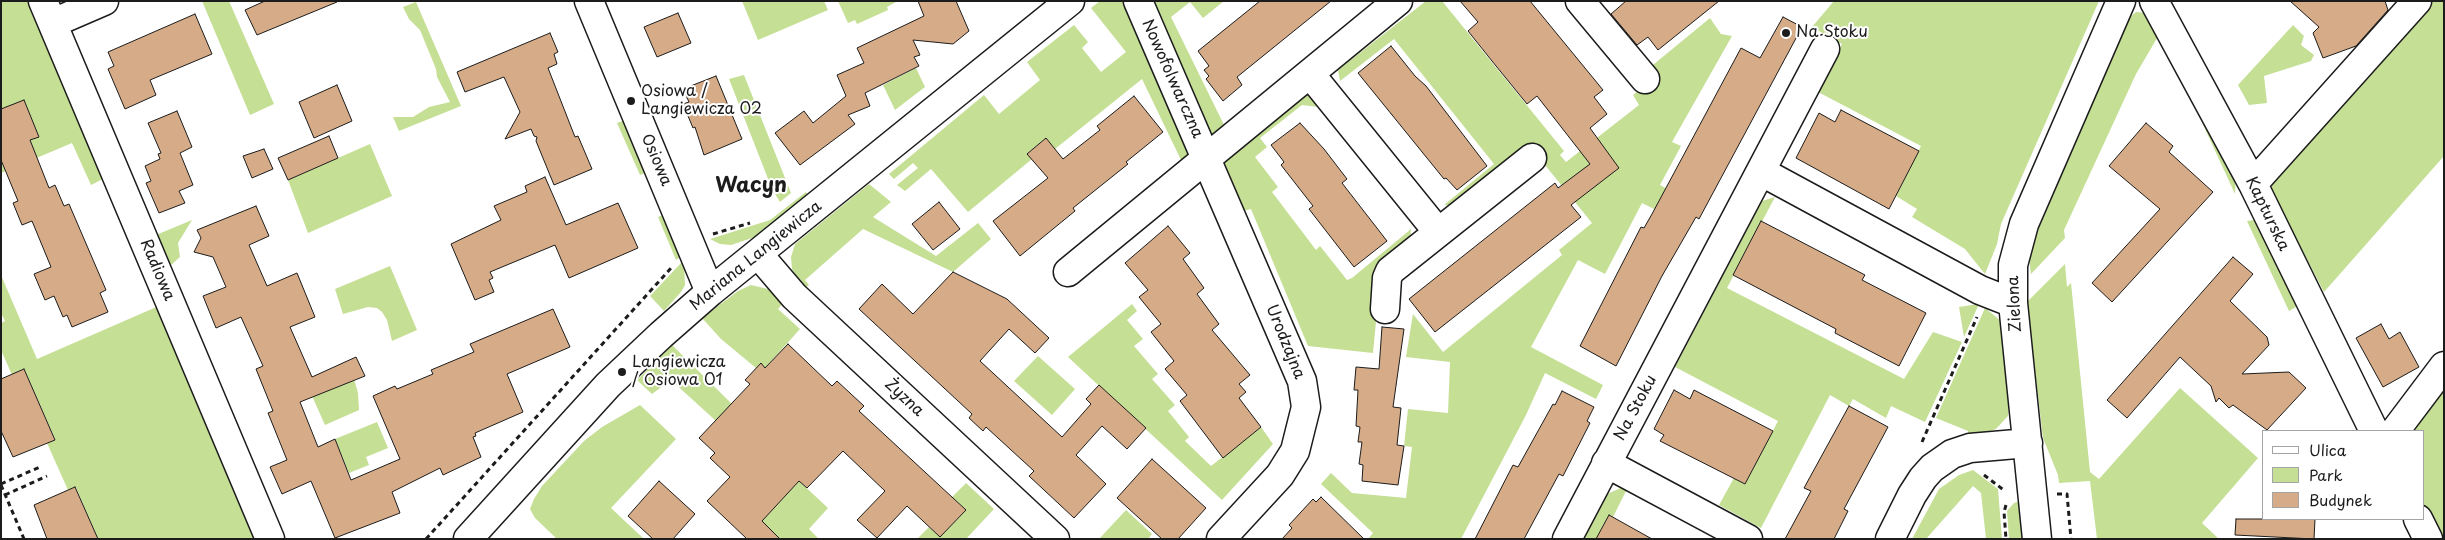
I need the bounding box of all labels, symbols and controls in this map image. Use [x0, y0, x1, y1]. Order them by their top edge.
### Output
street label: Nowofolwarczna [1137, 17, 1207, 141]
place label: Na Stoku [1796, 23, 1868, 43]
marker: Na Stoku [1780, 27, 1792, 39]
place label: Osiowa / Langiewicza 02 [641, 82, 762, 120]
marker: Osiowa / Langiewicza 02 [625, 95, 637, 107]
street label: Osiowa [636, 131, 676, 189]
district label: Wacyn [715, 173, 787, 199]
street label: Kapturska [2241, 174, 2293, 254]
street label: Mariana Langiewicza [686, 197, 826, 315]
street label: Radiowa [135, 236, 179, 304]
street label: Zielona [2004, 275, 2026, 333]
street label: Urodzajna [1261, 302, 1309, 382]
place label: Langiewicza / Osiowa 01 [632, 353, 725, 391]
marker: Langiewicza / Osiowa 01 [616, 366, 628, 378]
street label: Na Stoku [1611, 372, 1661, 444]
street label: Żyzna [880, 375, 928, 421]
legend [2262, 430, 2425, 520]
text: Ulica [2309, 438, 2346, 461]
text: Park [2309, 463, 2343, 486]
text: Budynek [2309, 488, 2372, 511]

